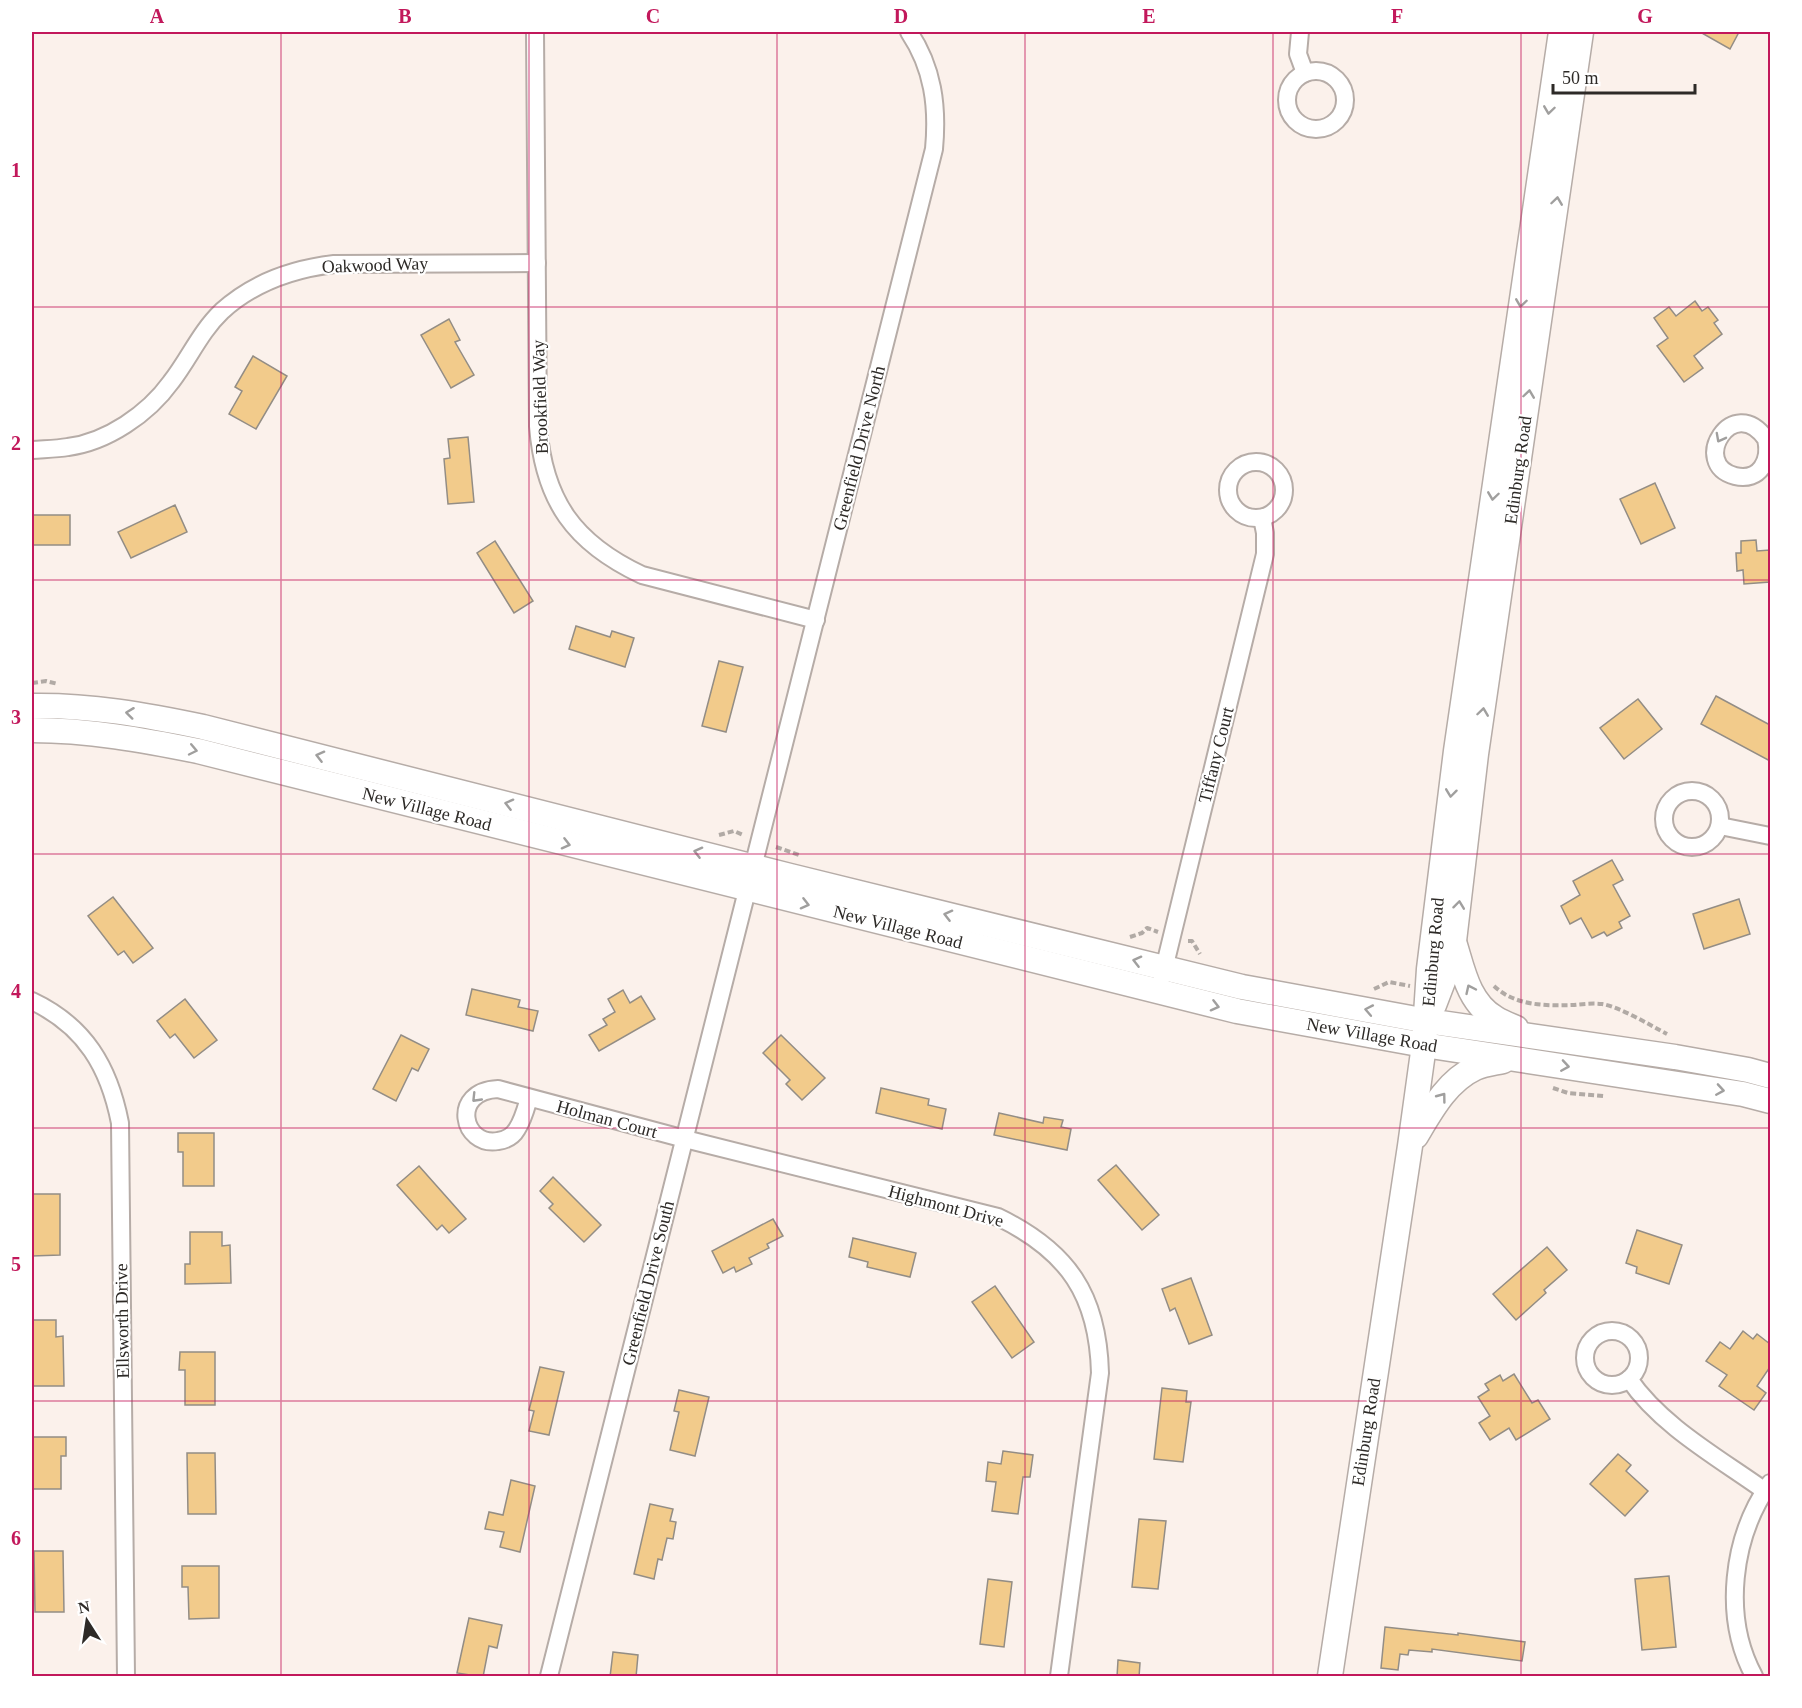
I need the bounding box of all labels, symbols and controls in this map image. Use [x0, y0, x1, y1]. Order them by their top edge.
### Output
text: A [150, 5, 165, 27]
text: B [398, 5, 412, 27]
text: C [646, 5, 660, 27]
text: D [894, 5, 908, 27]
text: E [1142, 5, 1156, 27]
text: F [1391, 5, 1403, 27]
text: G [1637, 5, 1653, 27]
scale bar [1553, 57, 1696, 95]
text: 50 m [1562, 68, 1599, 88]
one-way arrow [1544, 106, 1556, 115]
text: 1 [11, 159, 21, 181]
one-way arrow [1550, 196, 1562, 205]
street label: Oakwood Way [321, 253, 429, 277]
one-way arrow [1516, 299, 1528, 308]
street label: Brookfield Way [528, 339, 552, 455]
street label: Greenfield Drive North [829, 364, 889, 532]
one-way arrow [1522, 389, 1534, 398]
street label: Edinburg Road [1501, 415, 1535, 525]
text: 2 [11, 432, 21, 454]
one-way arrow [1716, 432, 1728, 443]
one-way arrow [1488, 492, 1500, 501]
street label: Tiffany Court [1194, 705, 1238, 805]
text: 3 [11, 706, 21, 728]
one-way arrow [125, 707, 134, 720]
one-way arrow [1476, 707, 1488, 716]
one-way arrow [188, 743, 198, 756]
one-way arrow [315, 751, 325, 764]
street label: New Village Road [360, 783, 494, 835]
one-way arrow [1445, 789, 1458, 798]
one-way arrow [504, 799, 514, 812]
one-way arrow [560, 837, 571, 849]
one-way arrow [693, 847, 704, 859]
one-way arrow [799, 896, 809, 909]
street label: Edinburg Road [1418, 897, 1448, 1007]
one-way arrow [1452, 900, 1465, 910]
street label: New Village Road [831, 901, 965, 953]
one-way arrow [943, 909, 953, 922]
one-way arrow [1133, 956, 1143, 969]
text: 4 [11, 980, 21, 1002]
one-way arrow [1466, 985, 1478, 996]
one-way arrow [1210, 998, 1220, 1011]
one-way arrow [1365, 1004, 1375, 1017]
street label: New Village Road [1305, 1014, 1439, 1056]
one-way arrow [1560, 1059, 1570, 1072]
one-way arrow [1716, 1084, 1725, 1096]
one-way arrow [472, 1091, 482, 1102]
one-way arrow [1435, 1093, 1446, 1104]
street label: Holman Court [554, 1096, 660, 1142]
street label: Highmont Drive [886, 1181, 1006, 1231]
street label: Greenfield Drive South [618, 1199, 678, 1367]
text: 5 [11, 1253, 21, 1275]
street label: Ellsworth Drive [111, 1263, 133, 1379]
street label: Edinburg Road [1348, 1377, 1384, 1487]
text: 6 [11, 1527, 21, 1549]
north arrow [57, 1591, 117, 1651]
text: N [77, 1597, 92, 1616]

